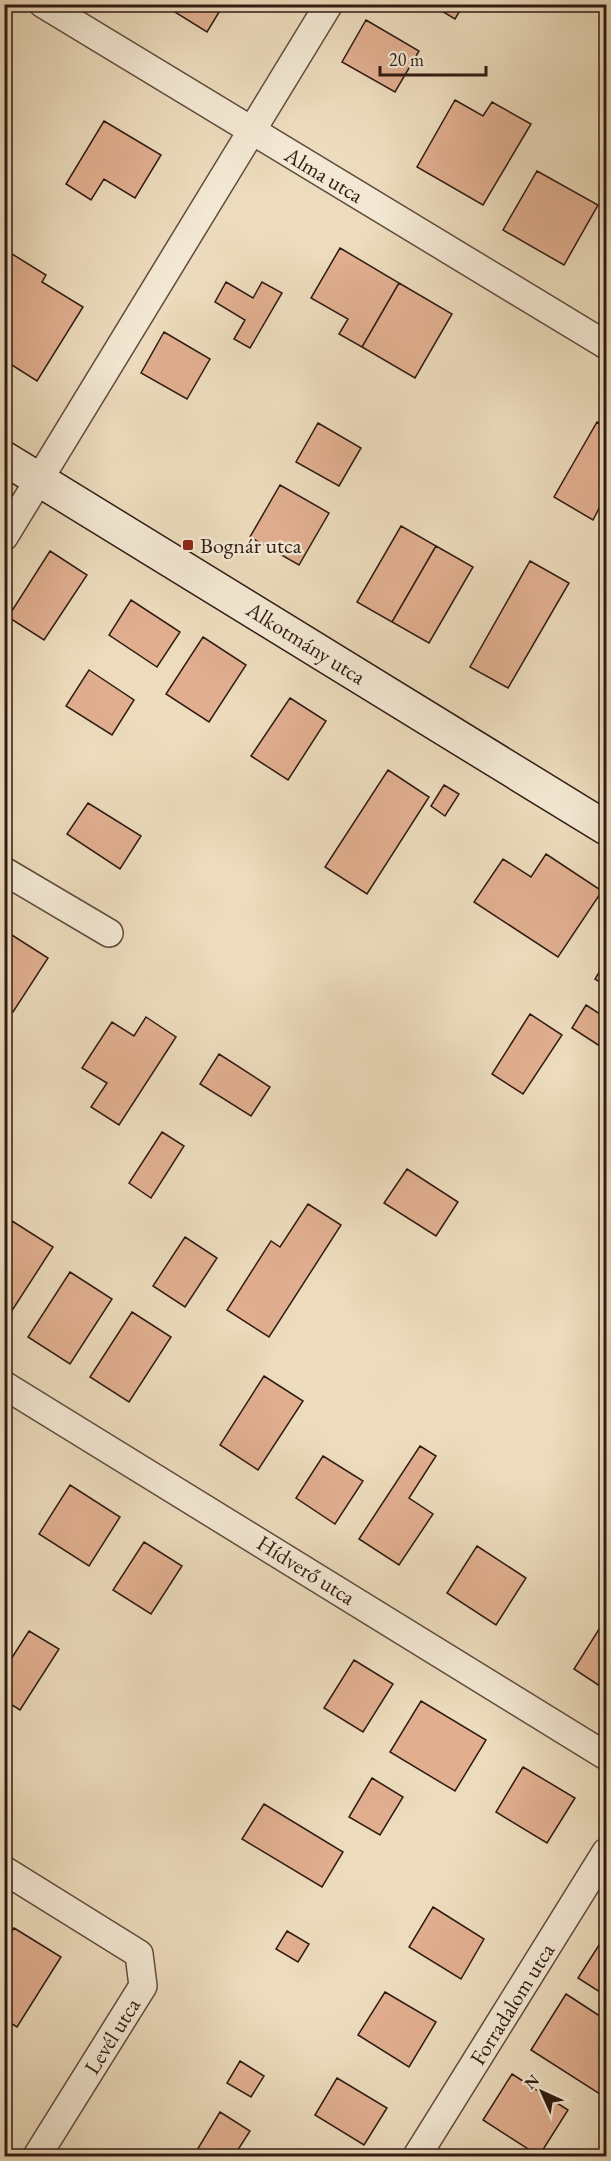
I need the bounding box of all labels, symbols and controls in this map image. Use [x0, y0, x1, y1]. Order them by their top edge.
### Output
scale bar [380, 39, 486, 77]
text: 20 m [389, 48, 424, 71]
street label: Alma utca [279, 140, 369, 210]
place label: Bognár utca [200, 531, 302, 560]
marker: Bognár utca [181, 538, 195, 552]
street label: Alkotmány utca [240, 594, 371, 691]
street label: Hídverő utca [251, 1528, 361, 1612]
street label: Forradalom utca [463, 1937, 561, 2070]
street label: Levél utca [77, 1992, 147, 2080]
north arrow [512, 2062, 572, 2122]
text: N [520, 2070, 544, 2094]

